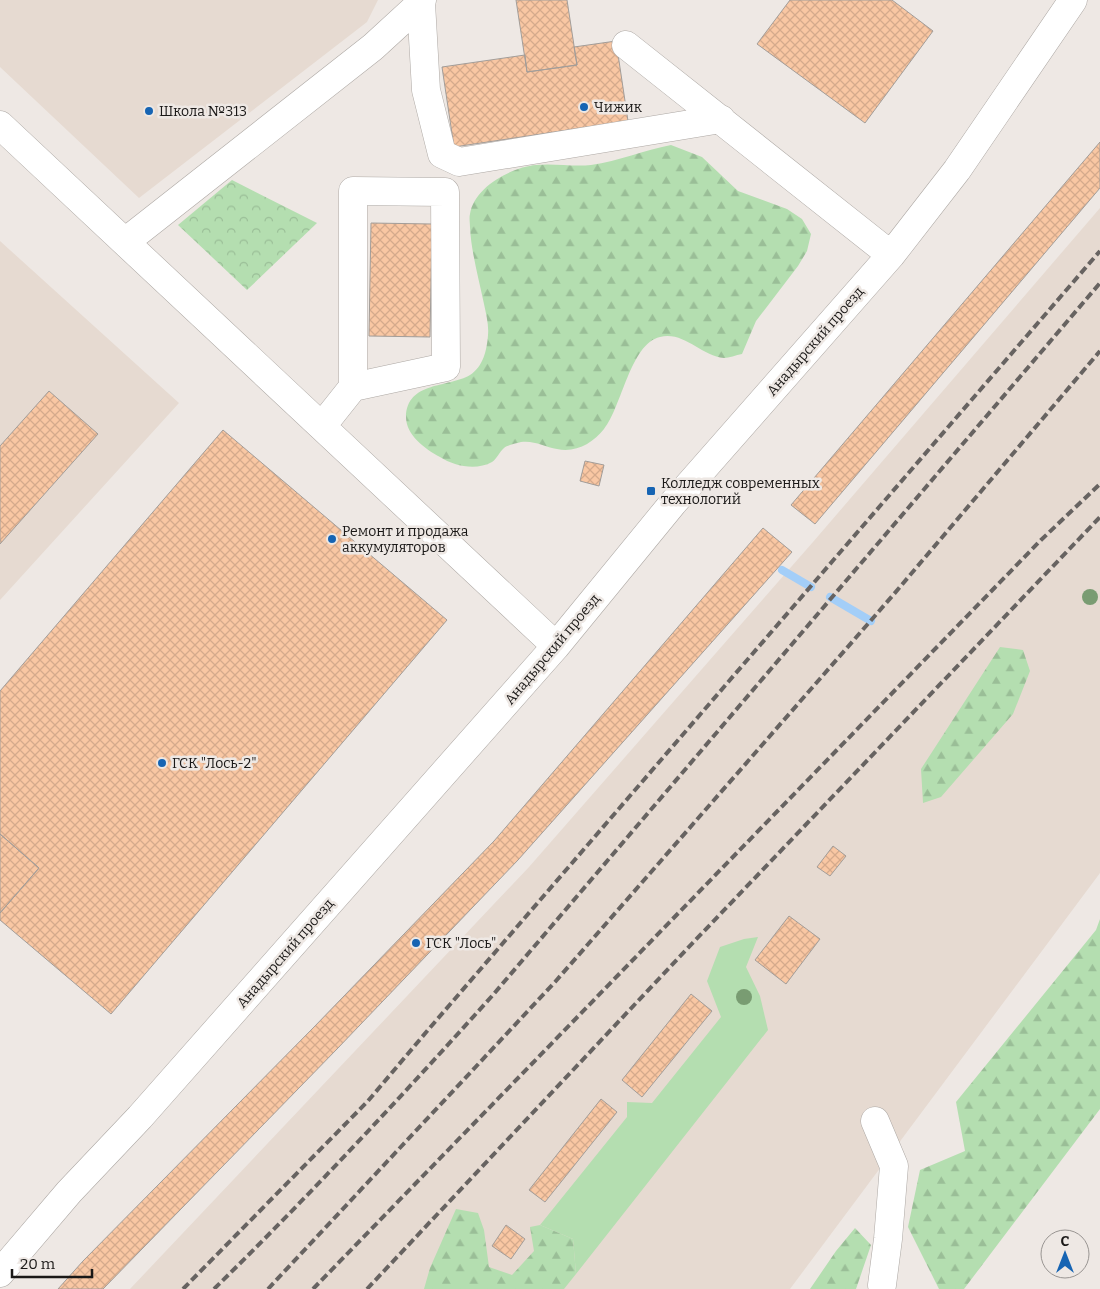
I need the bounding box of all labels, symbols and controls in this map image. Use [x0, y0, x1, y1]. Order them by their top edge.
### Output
place label: Чижик [594, 99, 643, 116]
marker: Чижик [578, 101, 590, 113]
place label: Школа №313 [159, 103, 247, 120]
marker: Школа №313 [143, 105, 155, 117]
street label: Анадырский проезд [763, 283, 868, 399]
place label: Колледж современных технологий [661, 475, 820, 508]
marker: Колледж современных технологий [645, 485, 657, 497]
place label: Ремонт и продажа аккумуляторов [342, 523, 469, 556]
marker: Ремонт и продажа аккумуляторов [326, 533, 338, 545]
street label: Анадырский проезд [501, 590, 604, 708]
place label: ГСК "Лось-2" [172, 755, 257, 772]
marker: ГСК "Лось-2" [156, 757, 168, 769]
street label: Анадырский проезд [233, 895, 338, 1011]
place label: ГСК "Лось" [426, 935, 496, 952]
marker: ГСК "Лось" [410, 937, 422, 949]
north arrow [1040, 1229, 1090, 1279]
text: С [1061, 1233, 1070, 1250]
scale bar [12, 1246, 92, 1278]
text: 20 m [20, 1255, 56, 1273]

